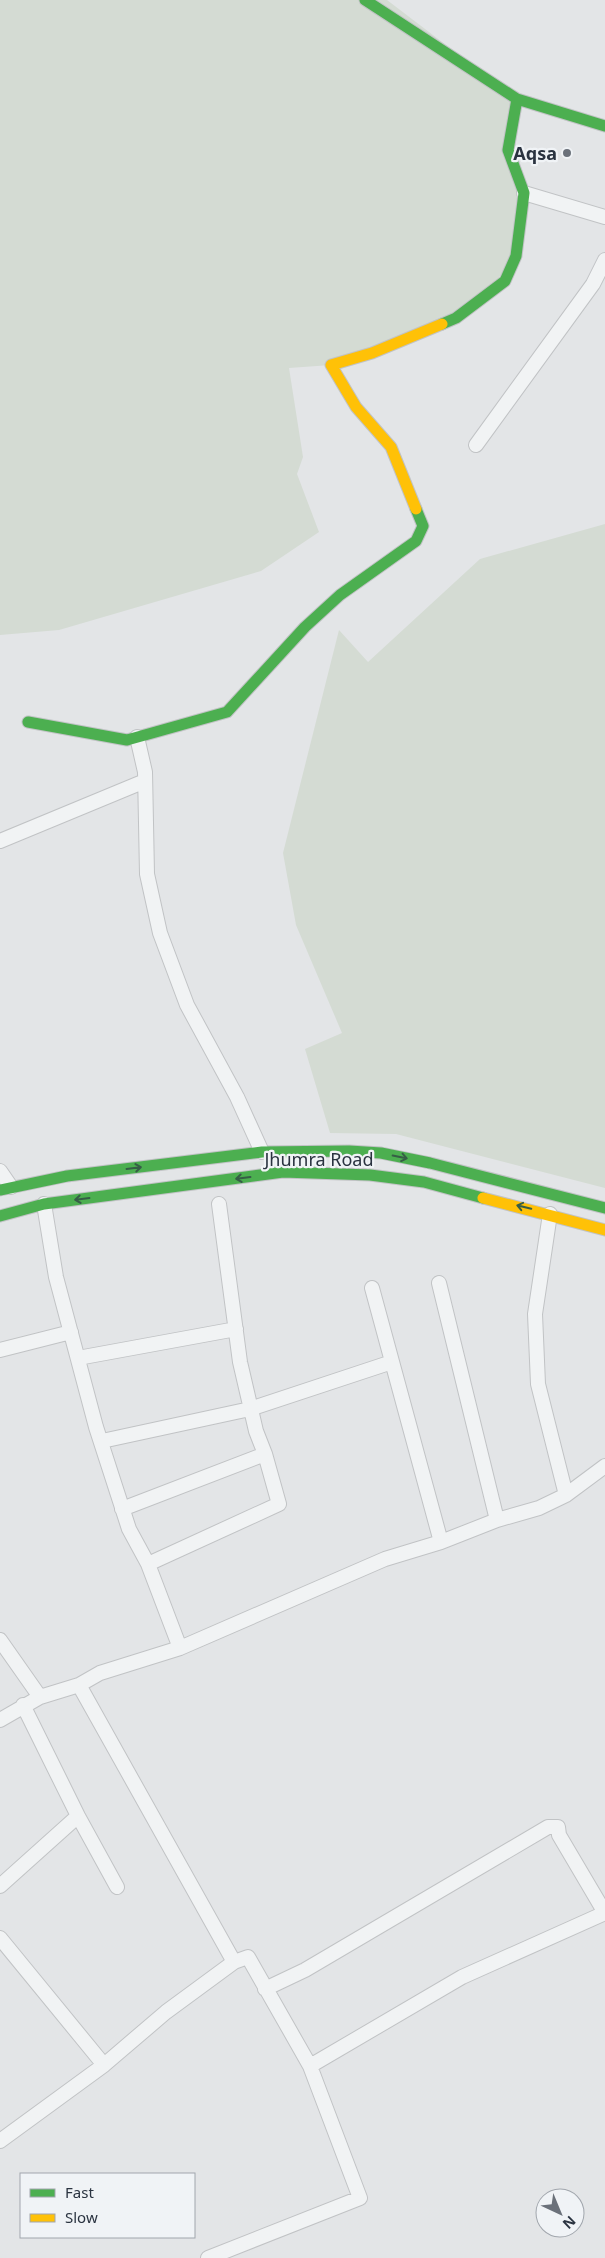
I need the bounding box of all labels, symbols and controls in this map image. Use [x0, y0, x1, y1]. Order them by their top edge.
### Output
place label: Aqsa [513, 141, 557, 165]
marker: Aqsa [561, 147, 573, 159]
street label: Jhumra Road [262, 1147, 374, 1171]
one-way arrow [392, 1153, 408, 1163]
one-way arrow [126, 1163, 142, 1173]
one-way arrow [236, 1173, 252, 1183]
one-way arrow [75, 1194, 91, 1204]
one-way arrow [517, 1202, 533, 1211]
legend [20, 2173, 195, 2238]
text: Fast [65, 2182, 94, 2202]
north arrow [535, 2188, 585, 2238]
text: Slow [65, 2207, 98, 2227]
text: N [559, 2212, 580, 2234]

